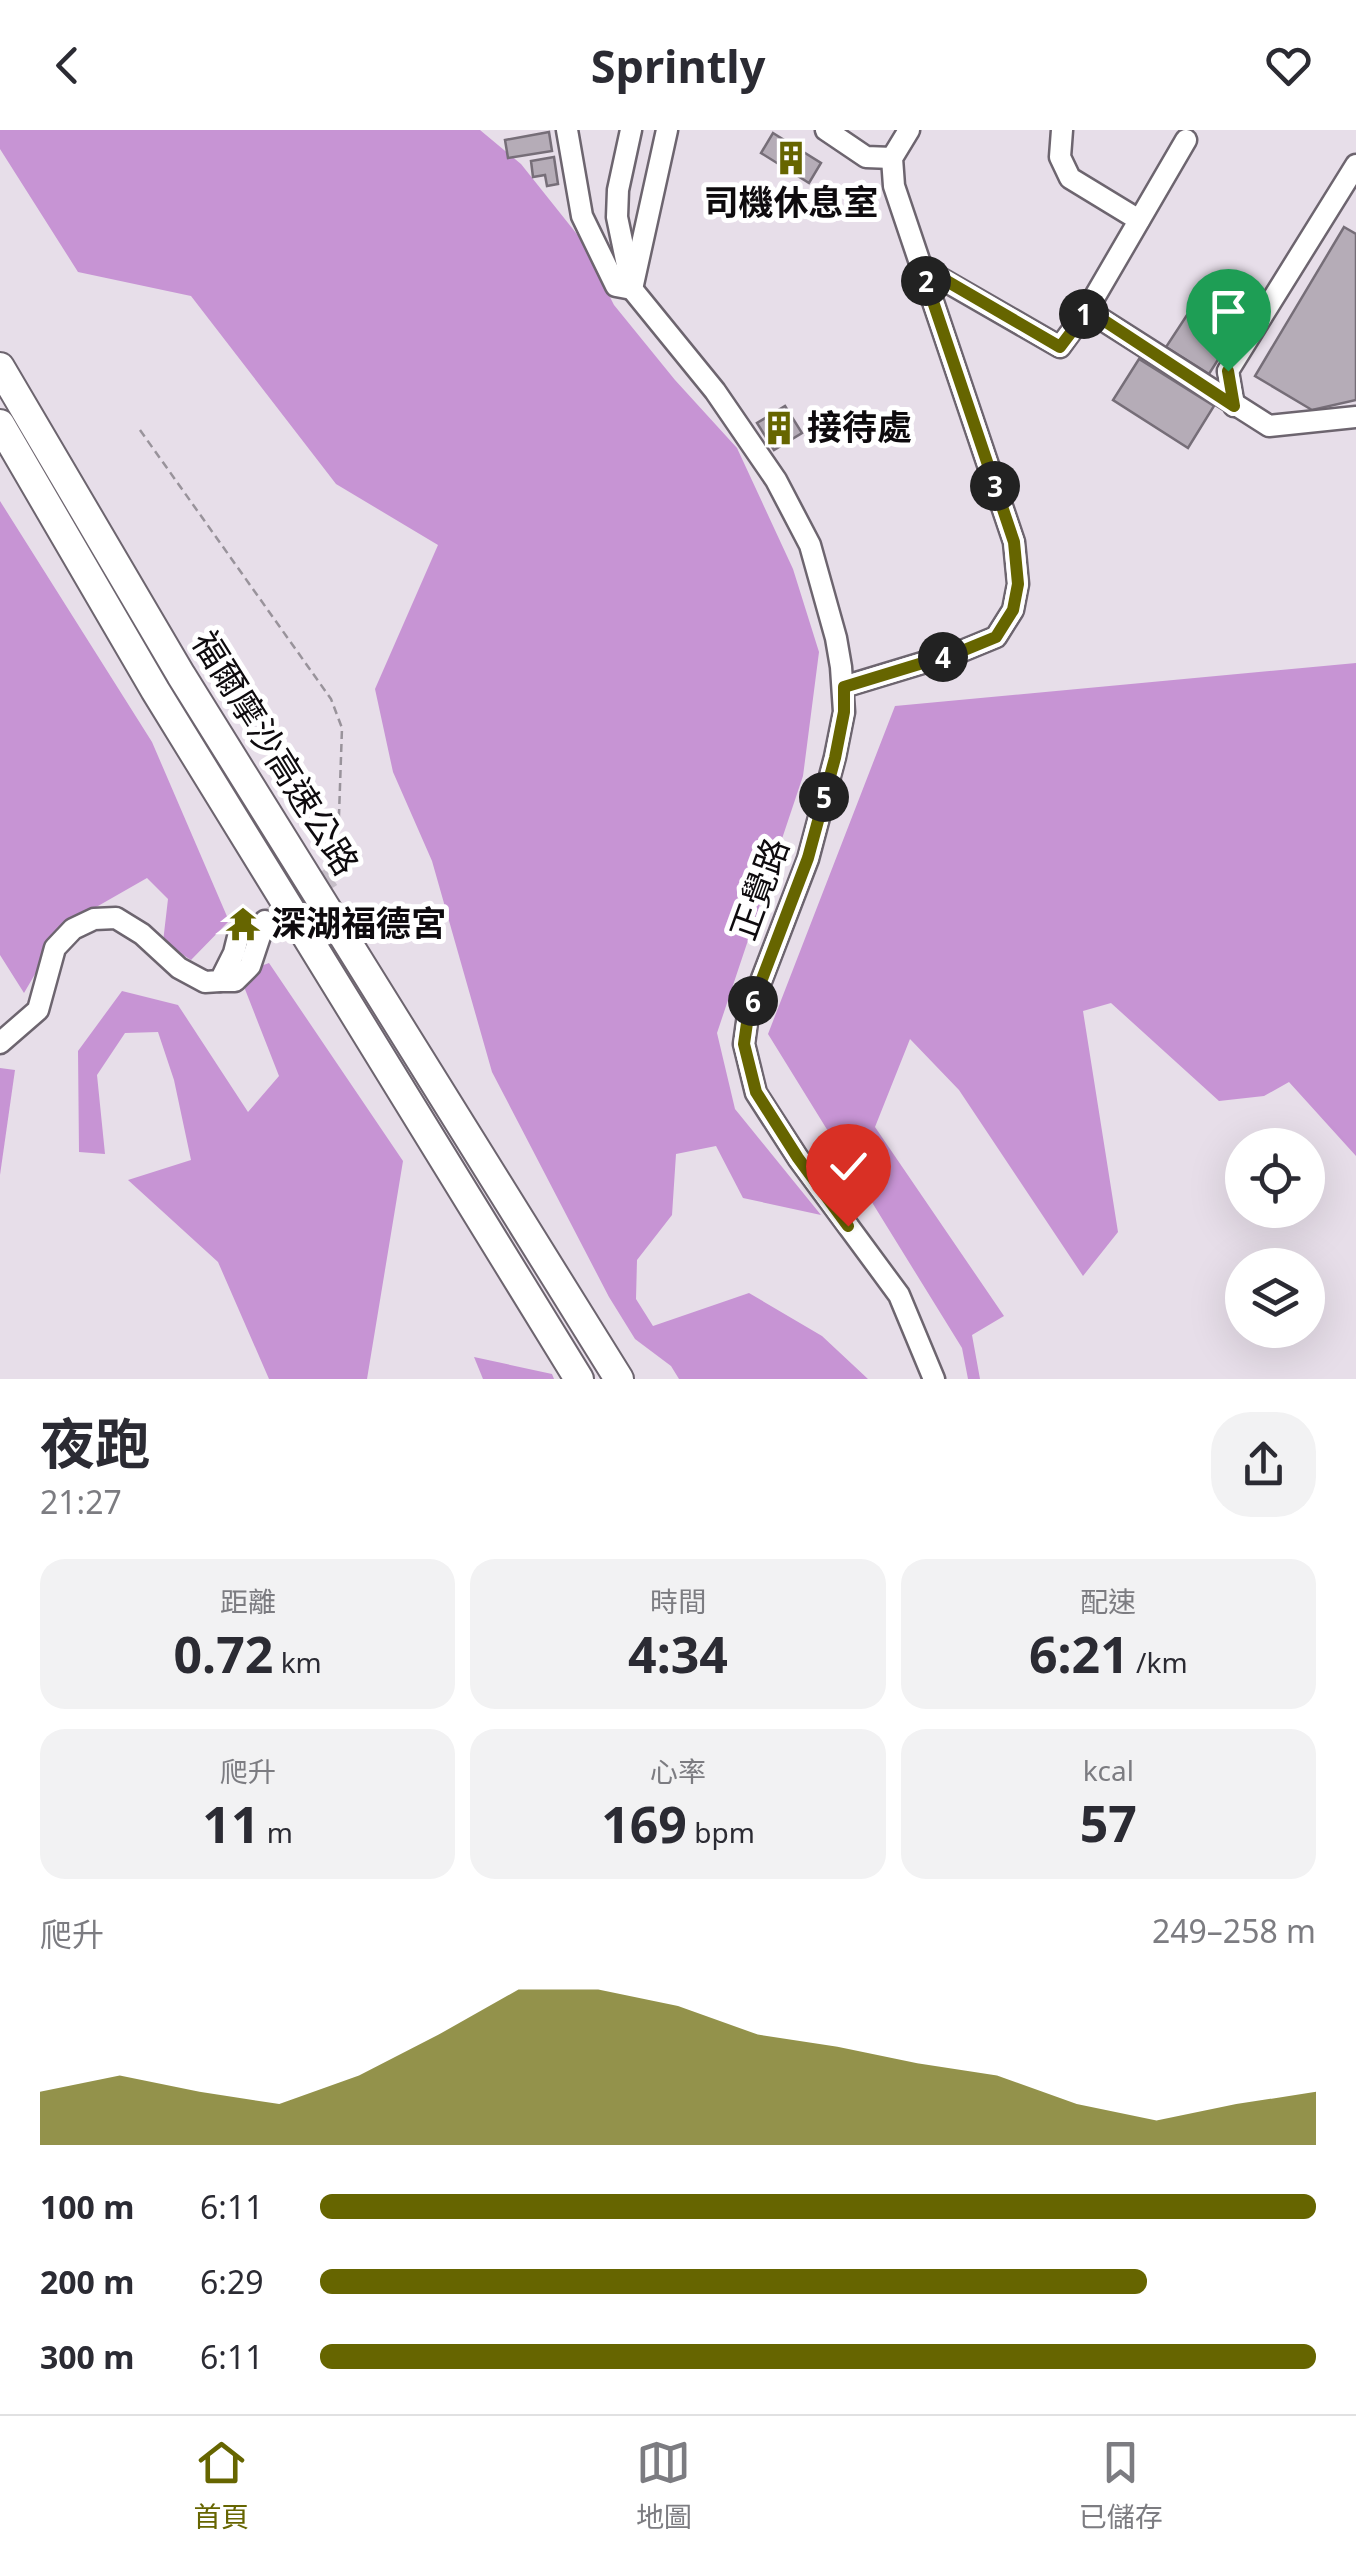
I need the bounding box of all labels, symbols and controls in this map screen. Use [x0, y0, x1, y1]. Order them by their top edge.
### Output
text: Sprintly [591, 35, 765, 96]
icon: back [40, 38, 95, 93]
icon: heart [1261, 38, 1316, 93]
building icon: 司機休息室 [772, 139, 810, 177]
place label: 司機休息室 [703, 178, 879, 225]
pin: 2 [901, 256, 951, 306]
text: 2 [918, 262, 934, 300]
pin [1186, 269, 1271, 372]
icon: arrive [1201, 284, 1256, 339]
pin: 1 [1059, 289, 1109, 339]
text: 1 [1076, 295, 1092, 333]
place label: 接待處 [807, 403, 912, 450]
building icon: 接待處 [760, 409, 798, 447]
pin: 3 [970, 461, 1020, 511]
text: 3 [987, 467, 1003, 505]
street label: 福爾摩沙高速公路 [182, 621, 370, 883]
pin: 4 [918, 632, 968, 682]
text: 4 [935, 638, 951, 676]
pin: 5 [799, 772, 849, 822]
text: 5 [816, 778, 832, 816]
street label: 正覺路 [719, 831, 799, 946]
place label: 深湖福德宮 [271, 899, 446, 946]
temple icon: 深湖福德宮 [224, 905, 262, 943]
pin: 6 [728, 976, 778, 1026]
text: 6 [745, 982, 761, 1020]
pin [806, 1124, 891, 1227]
map controls [1225, 1128, 1325, 1348]
button: locate [1225, 1128, 1325, 1228]
icon: check [821, 1139, 876, 1194]
button: layers [1225, 1248, 1325, 1348]
text: 夜跑 [40, 1405, 150, 1480]
button: share [1211, 1412, 1316, 1517]
text: 21:27 [40, 1480, 122, 1523]
text: 距離 [220, 1582, 276, 1620]
text: 時間 [650, 1582, 706, 1620]
text: 配速 [1080, 1582, 1136, 1620]
text: 0.72 [174, 1620, 273, 1688]
text: 4:34 [628, 1620, 728, 1688]
text: 6:21 [1029, 1620, 1129, 1688]
text: km [273, 1643, 322, 1681]
text: /km [1129, 1643, 1188, 1681]
text: kcal [1083, 1751, 1134, 1789]
text: 爬升 [220, 1752, 276, 1790]
text: 心率 [650, 1752, 706, 1790]
text: 57 [1080, 1789, 1137, 1857]
text: 11 [202, 1790, 260, 1858]
text: 169 [601, 1790, 687, 1858]
text: m [260, 1813, 293, 1851]
text: bpm [687, 1813, 755, 1851]
text: 249–258 m [1152, 1909, 1316, 1952]
text: 爬升 [40, 1912, 104, 1955]
text: 100 m [40, 2185, 134, 2228]
text: 6:11 [200, 2185, 264, 2228]
text: 200 m [40, 2260, 134, 2303]
text: 6:29 [200, 2260, 264, 2303]
text: 300 m [40, 2335, 134, 2378]
text: 6:11 [200, 2335, 264, 2378]
tab: 首頁 [193, 2435, 249, 2535]
tab: 地圖 [636, 2435, 692, 2535]
tab: 已儲存 [1079, 2435, 1163, 2535]

